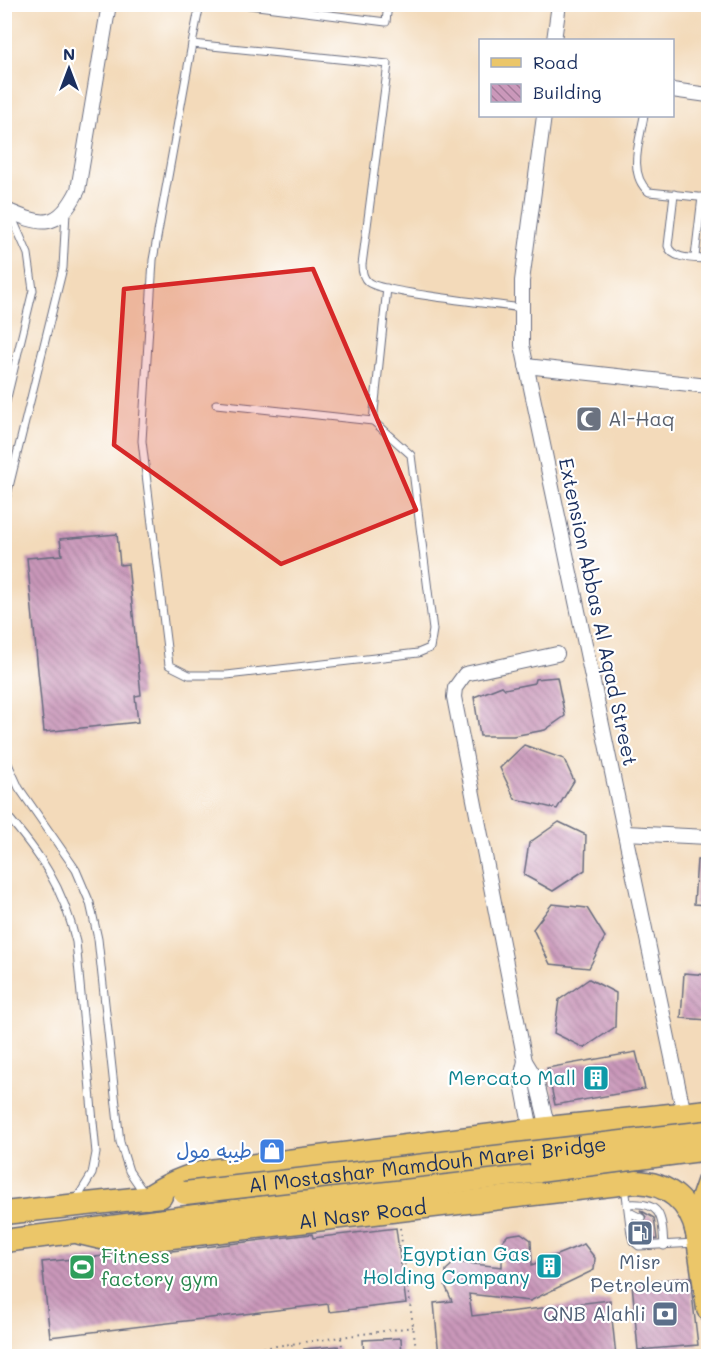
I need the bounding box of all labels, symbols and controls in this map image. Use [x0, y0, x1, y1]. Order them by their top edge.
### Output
north arrow [39, 39, 99, 99]
legend [479, 39, 674, 117]
text: N [63, 43, 75, 64]
text: Road [533, 50, 578, 74]
text: Building [533, 80, 601, 104]
mosque icon: Al-Haq [574, 404, 604, 434]
place label: Al-Haq [608, 405, 675, 431]
street label: Extension Abbas Al Aqad Street [554, 455, 644, 768]
building icon: Mercato Mall [581, 1063, 611, 1093]
place label: Mercato Mall [448, 1064, 576, 1090]
street label: Al Mostashar Mamdouh Marei Bridge [247, 1130, 608, 1198]
shop icon: طيبه مول [257, 1136, 287, 1166]
place label: طيبه مول [176, 1137, 252, 1163]
street label: Al Nasr Road [297, 1193, 428, 1234]
fuel station icon: Misr Petroleum [625, 1218, 655, 1248]
place label: Egyptian Gas Holding Company [363, 1240, 530, 1289]
place label: Fitness factory gym [101, 1242, 219, 1291]
place label: Misr Petroleum [590, 1248, 690, 1297]
building icon: Egyptian Gas Holding Company [534, 1251, 564, 1281]
sports icon: Fitness factory gym [67, 1252, 97, 1282]
bank icon: QNB Alahli [650, 1299, 680, 1329]
place label: QNB Alahli [543, 1300, 646, 1326]

